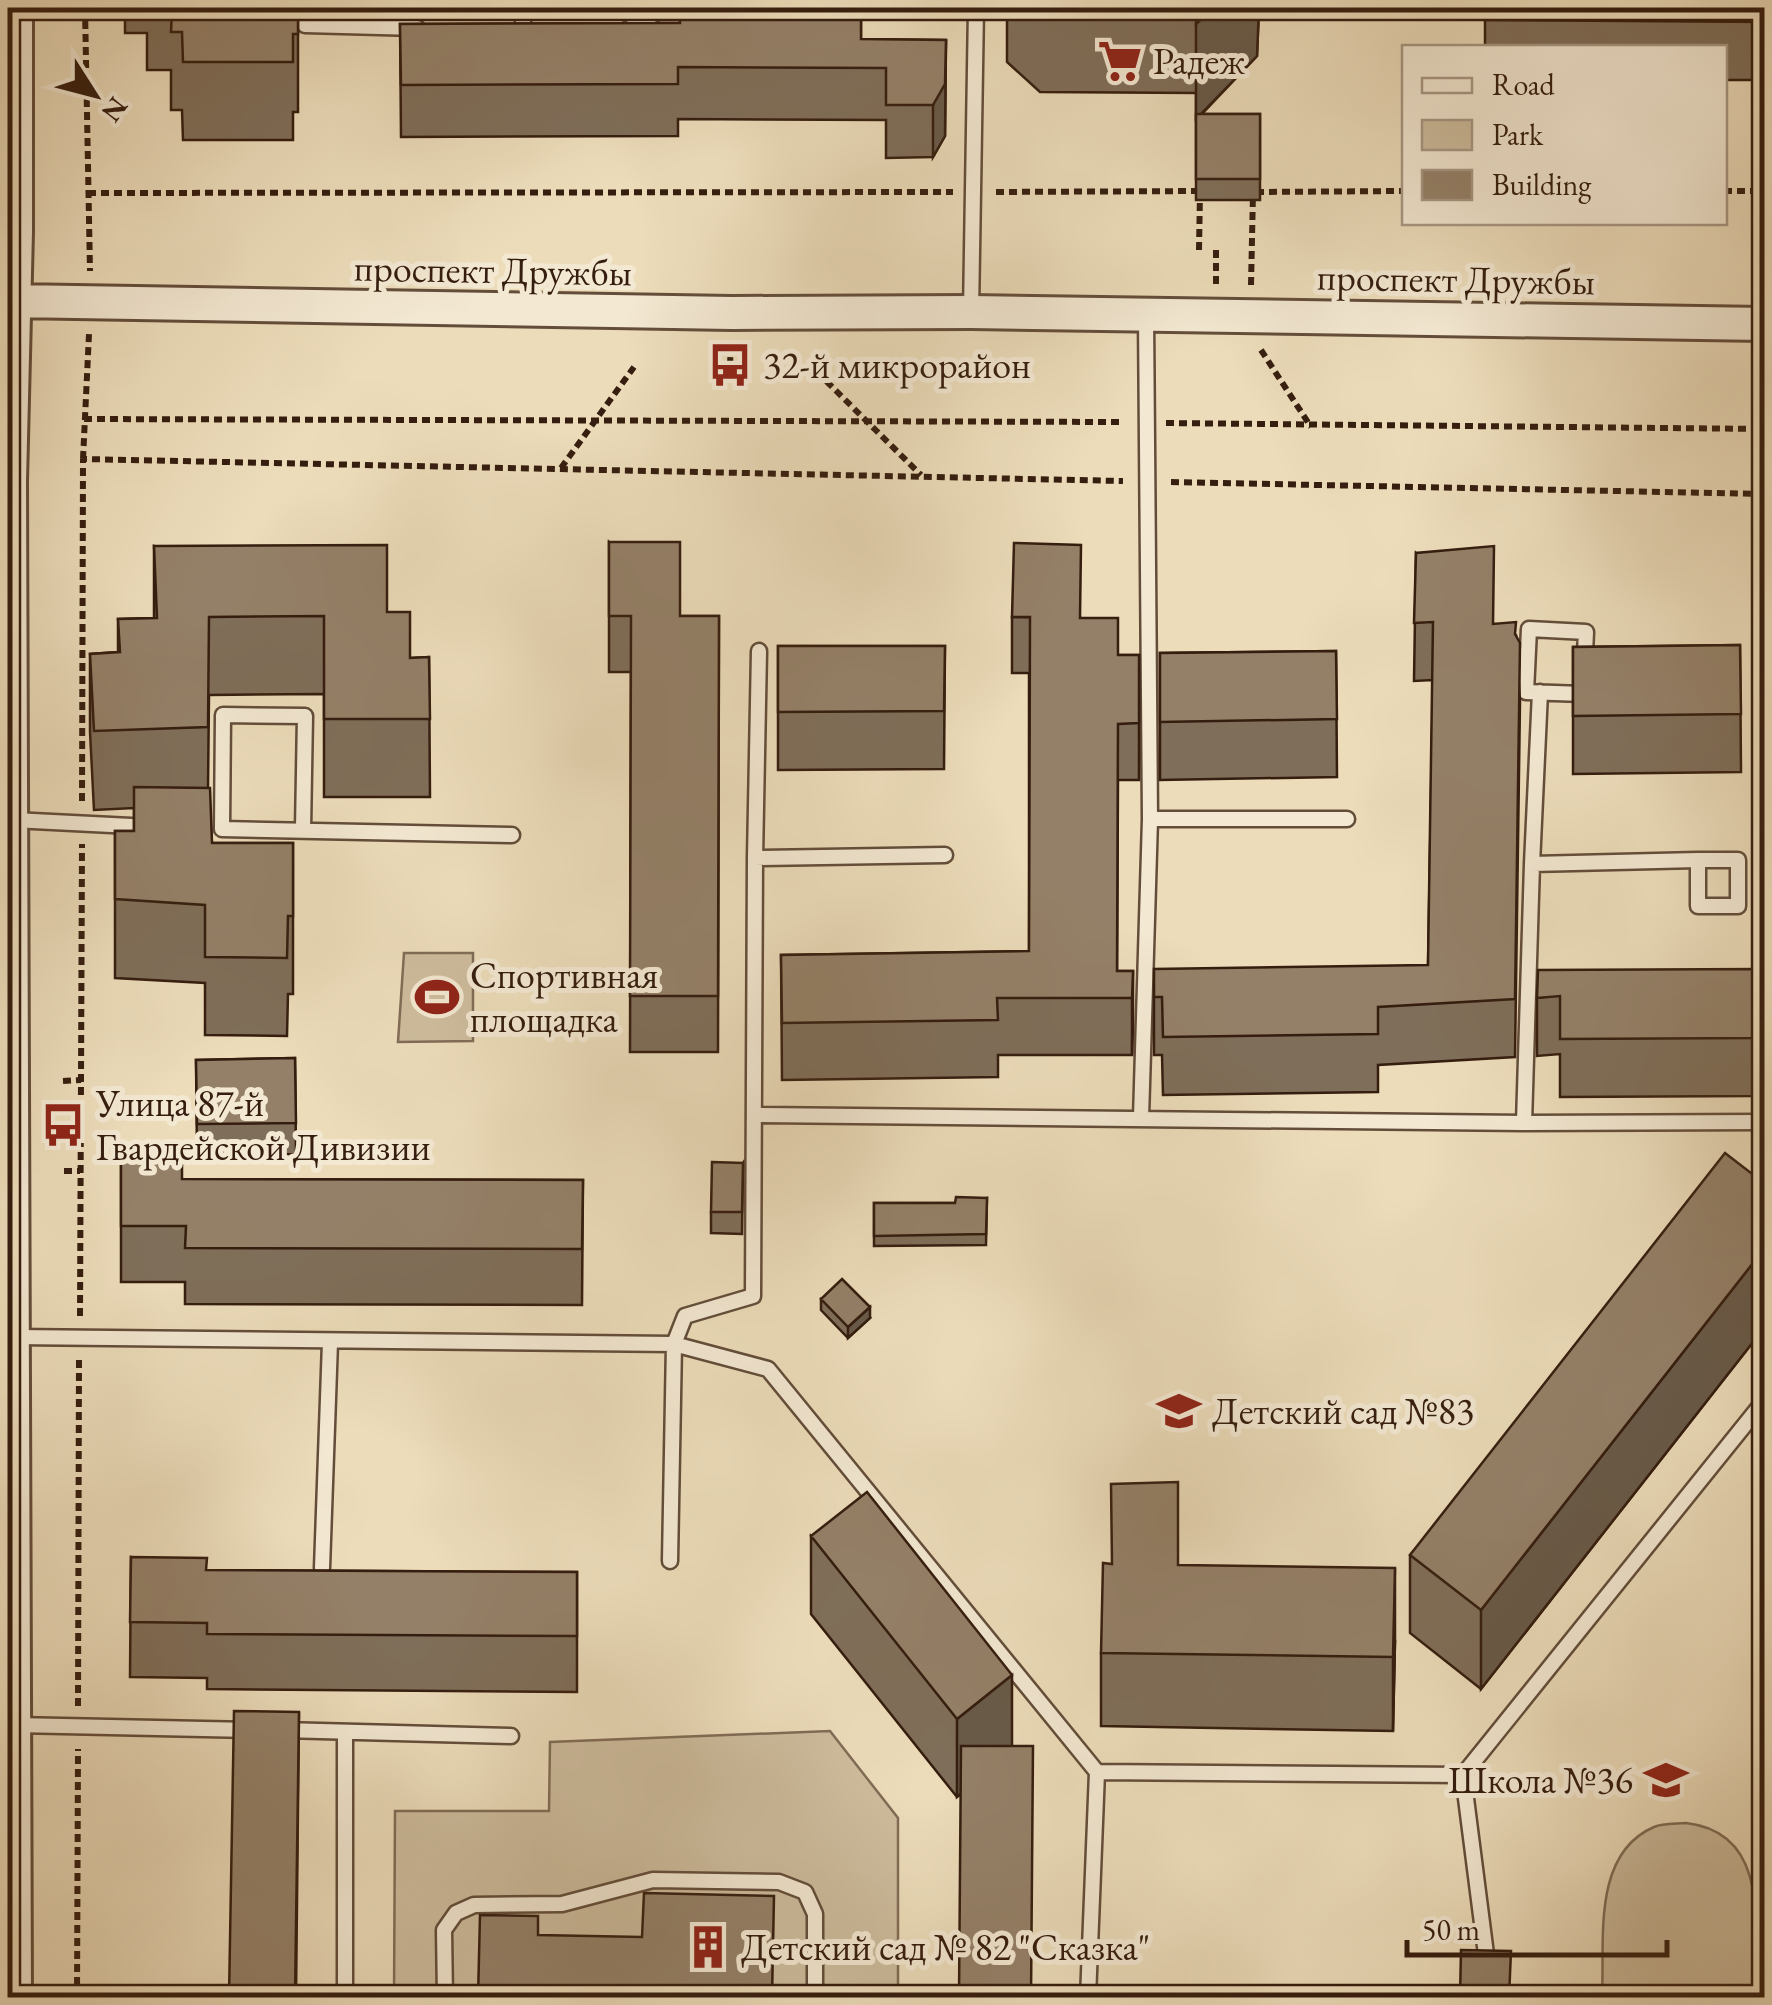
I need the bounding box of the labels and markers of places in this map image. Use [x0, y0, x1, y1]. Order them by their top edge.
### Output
place label: Радеж [1153, 36, 1246, 85]
supermarket icon: Радеж [1096, 37, 1144, 85]
place label: 32-й микрорайон [763, 340, 1031, 389]
bus stop icon: 32-й микрорайон [706, 341, 754, 389]
place label: Спортивная площадка [470, 950, 658, 1043]
sports icon: Спортивная площадка [413, 973, 461, 1021]
place label: Улица 87-й Гвардейской Дивизии [95, 1078, 431, 1171]
bus stop icon: Улица 87-й Гвардейской Дивизии [39, 1101, 87, 1149]
place label: Детский сад №83 [1212, 1386, 1474, 1435]
school or university icon: Детский сад №83 [1155, 1387, 1203, 1435]
place label: Школа №36 [1448, 1755, 1633, 1804]
school or university icon: Школа №36 [1642, 1756, 1690, 1804]
place label: Детский сад № 82 "Сказка" [741, 1922, 1150, 1971]
building icon: Детский сад № 82 "Сказка" [684, 1923, 732, 1971]

